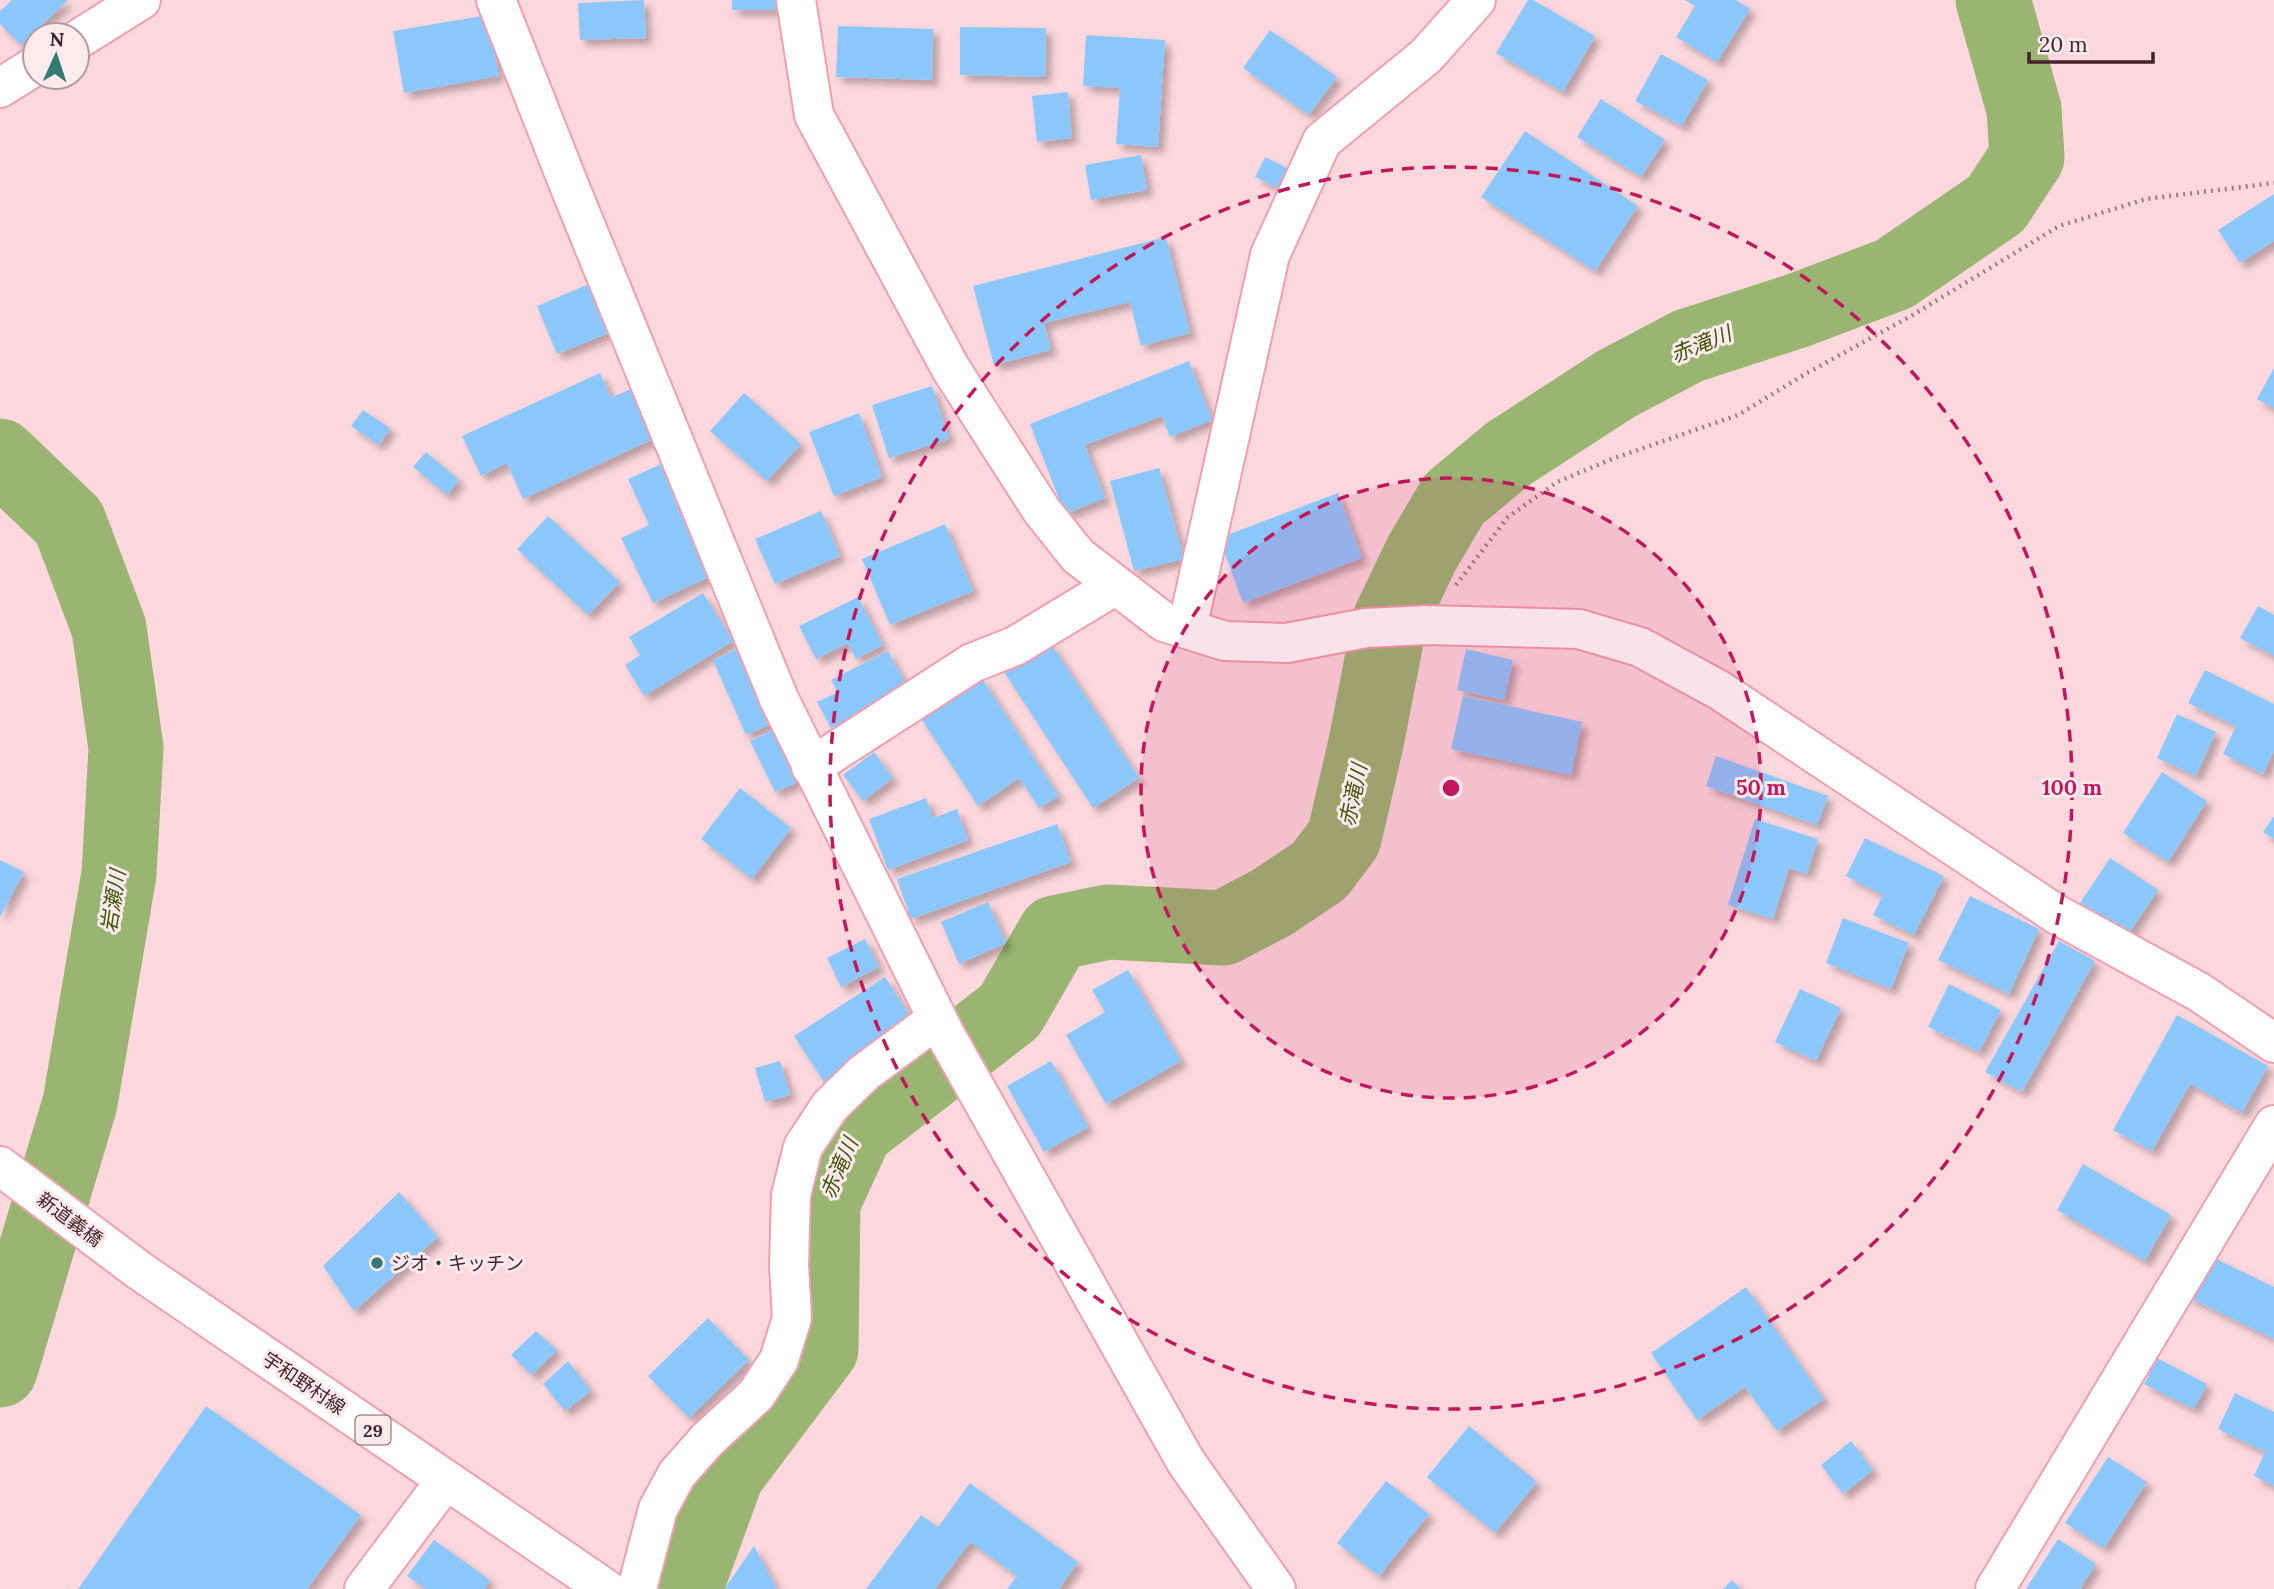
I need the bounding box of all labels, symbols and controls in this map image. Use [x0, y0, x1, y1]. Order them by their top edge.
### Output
north arrow [21, 21, 91, 91]
scale bar [2029, 21, 2153, 65]
text: N [49, 27, 65, 51]
text: 20 m [2039, 31, 2088, 58]
water label: 赤滝川 [1667, 319, 1737, 368]
water label: 赤滝川 [1333, 759, 1373, 829]
text: 50 m [1736, 774, 1786, 801]
text: 100 m [2042, 774, 2102, 801]
centre of rings [1439, 776, 1463, 800]
water label: 岩瀬川 [95, 866, 132, 934]
water label: 赤滝川 [814, 1132, 865, 1202]
street label: 新道義橋 [32, 1187, 108, 1251]
place label: ジオ・キッチン [391, 1251, 524, 1275]
marker: ジオ・キッチン [369, 1255, 385, 1271]
street label: 宇和野村線 [258, 1346, 350, 1420]
road number: 29 [356, 1415, 390, 1444]

